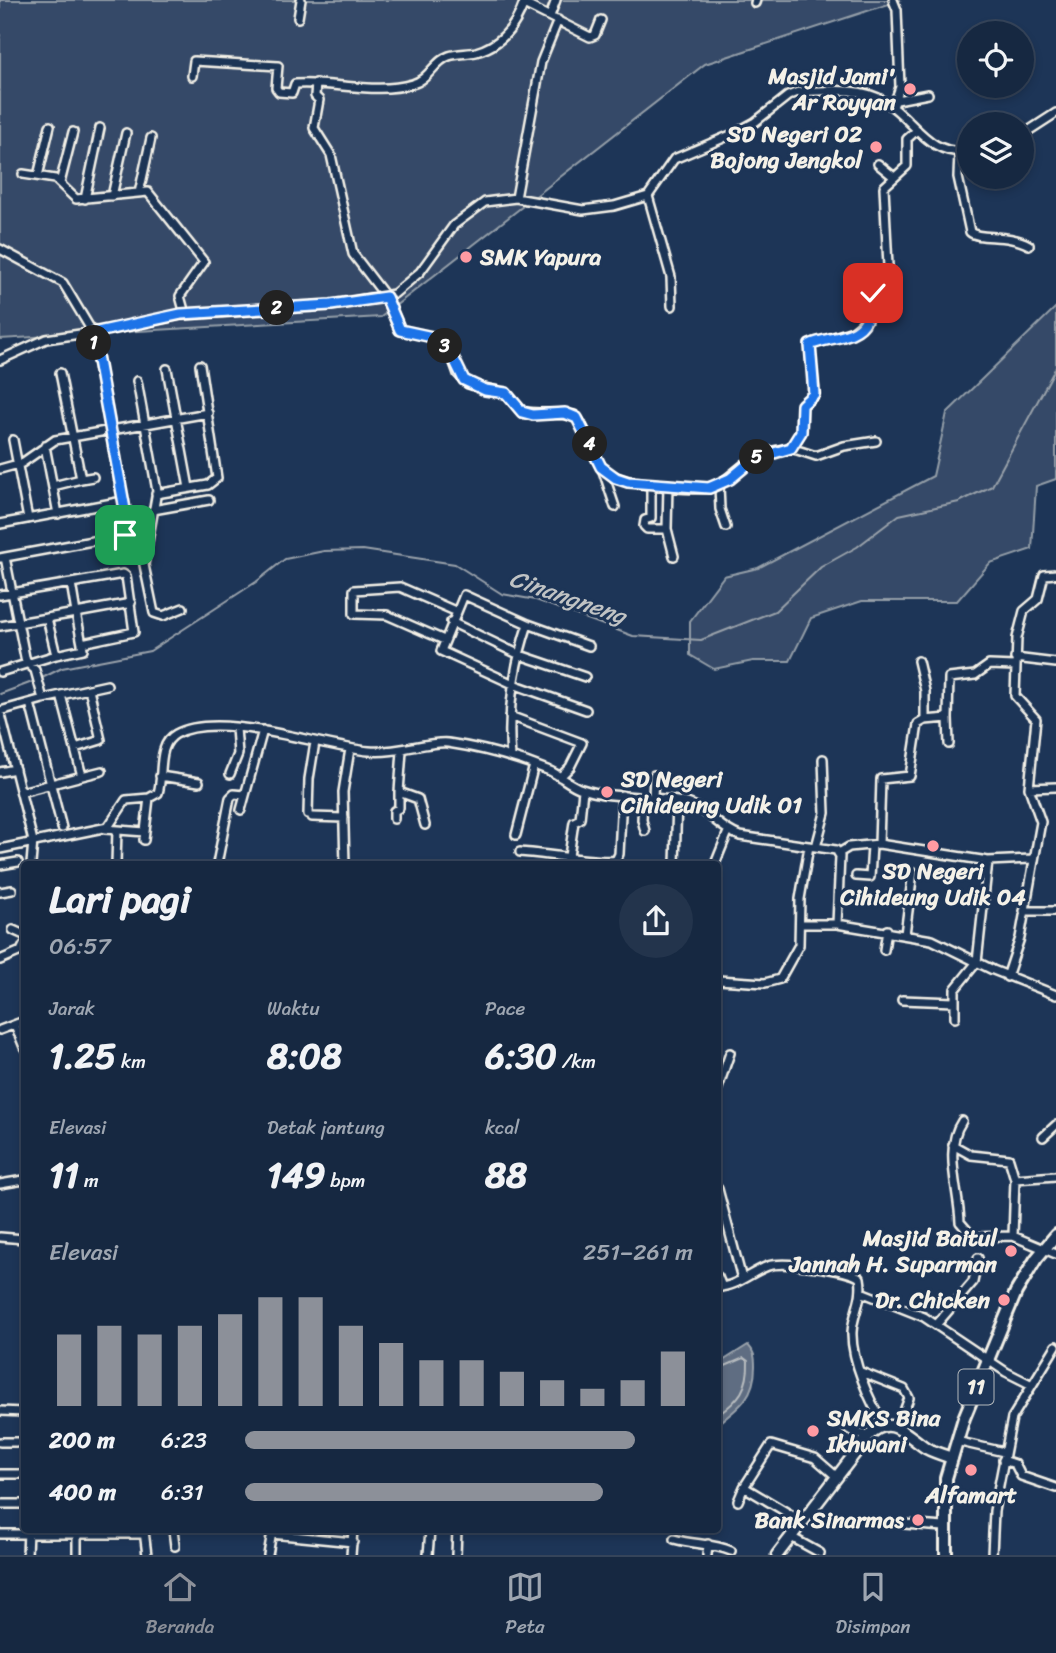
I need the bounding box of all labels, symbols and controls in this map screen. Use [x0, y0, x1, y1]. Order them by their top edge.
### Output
map controls [957, 21, 1034, 189]
button: locate [957, 21, 1034, 98]
place label: Masjid Jami' Ar Royyan [767, 56, 897, 123]
marker: Masjid Jami' Ar Royyan [902, 81, 918, 97]
button: layers [957, 112, 1034, 189]
place label: SD Negeri 02 Bojong Jengkol [710, 114, 863, 181]
marker: SD Negeri 02 Bojong Jengkol [868, 139, 884, 155]
place label: SMK Yapura [479, 237, 602, 278]
marker: SMK Yapura [458, 249, 474, 265]
pin [843, 263, 903, 323]
icon: check [854, 274, 892, 312]
pin: 2 [260, 290, 294, 326]
text: 2 [271, 291, 282, 324]
pin: 1 [76, 326, 112, 360]
text: 1 [89, 326, 98, 359]
pin: 3 [428, 328, 462, 364]
text: 3 [439, 329, 450, 362]
pin: 4 [572, 426, 608, 462]
text: 4 [584, 427, 595, 460]
pin: 5 [740, 440, 774, 475]
text: 5 [751, 440, 762, 473]
pin [95, 505, 155, 565]
icon: arrive [106, 516, 144, 554]
water label: Cinangneng [504, 557, 634, 637]
place label: SD Negeri Cihideung Udik 01 [620, 759, 802, 826]
marker: SD Negeri Cihideung Udik 01 [599, 784, 615, 800]
marker: SD Negeri Cihideung Udik 04 [925, 838, 941, 854]
place label: SD Negeri Cihideung Udik 04 [839, 851, 1026, 918]
text: Lari pagi [49, 866, 190, 933]
button: share [619, 884, 693, 958]
text: 06:57 [49, 926, 111, 967]
text: Jarak [49, 992, 95, 1025]
text: Waktu [267, 992, 320, 1025]
text: Pace [485, 992, 525, 1025]
text: 1.25 [49, 1025, 116, 1087]
text: 8:08 [267, 1025, 342, 1087]
text: 6:30 [485, 1025, 557, 1087]
text: km [116, 1045, 146, 1078]
text: /km [557, 1045, 596, 1078]
text: Elevasi [49, 1111, 106, 1144]
text: Detak jantung [267, 1111, 385, 1144]
text: kcal [485, 1111, 520, 1144]
text: 11 [49, 1144, 79, 1206]
text: 149 [267, 1144, 325, 1206]
text: 88 [485, 1144, 527, 1206]
text: m [79, 1164, 99, 1197]
text: bpm [325, 1164, 365, 1197]
place label: Masjid Baitul Jannah H. Suparman [788, 1218, 998, 1285]
text: Elevasi [49, 1232, 118, 1273]
text: 251–261 m [583, 1232, 693, 1273]
marker: Masjid Baitul Jannah H. Suparman [1003, 1243, 1019, 1259]
place label: Dr. Chicken [875, 1280, 991, 1321]
marker: Dr. Chicken [996, 1292, 1012, 1308]
road number: 11 [958, 1370, 993, 1404]
place label: SMKS Bina Ikhwani [826, 1398, 942, 1465]
text: 200 m [49, 1420, 115, 1461]
text: 6:23 [161, 1420, 207, 1461]
marker: SMKS Bina Ikhwani [805, 1423, 821, 1439]
marker: Alfamart [963, 1462, 979, 1478]
text: 400 m [49, 1472, 116, 1513]
text: 6:31 [161, 1472, 204, 1513]
place label: Alfamart [924, 1475, 1017, 1516]
place label: Bank Sinarmas [754, 1500, 905, 1541]
marker: Bank Sinarmas [910, 1512, 926, 1528]
tab: Beranda [145, 1568, 214, 1643]
tab: Peta [505, 1568, 545, 1643]
tab: Disimpan [835, 1568, 910, 1643]

